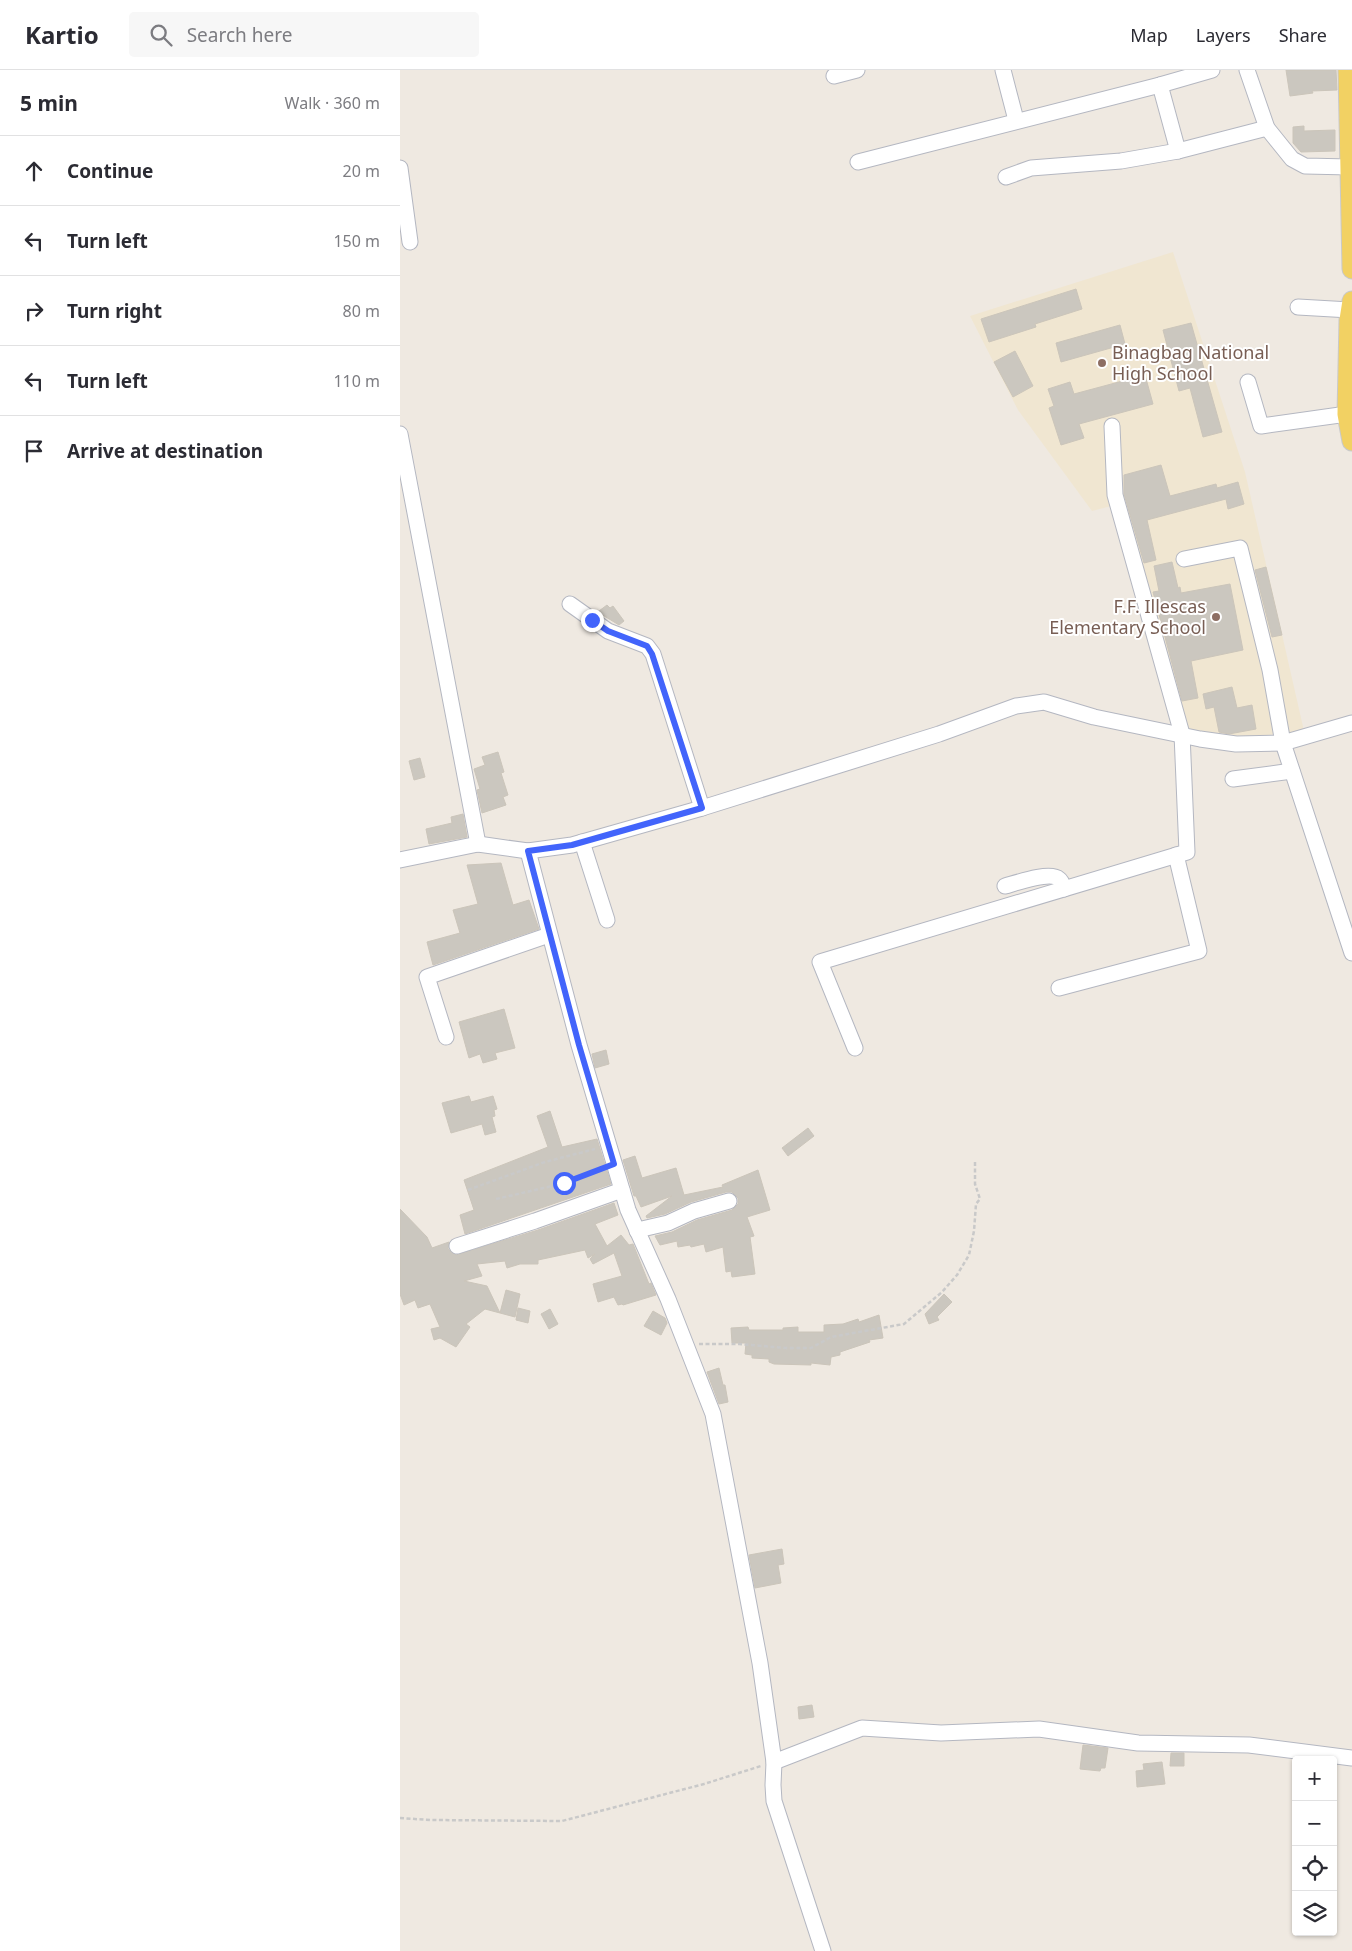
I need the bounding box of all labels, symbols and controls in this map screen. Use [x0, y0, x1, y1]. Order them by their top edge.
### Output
search box [129, 12, 479, 57]
text: Kartio [25, 18, 99, 51]
icon: search [147, 21, 175, 49]
text: Search here [187, 22, 292, 48]
text: Map [1130, 23, 1168, 47]
text: Layers [1196, 23, 1251, 47]
text: Share [1279, 23, 1327, 47]
text: 5 min [20, 89, 78, 117]
text: Walk · 360 m [285, 92, 380, 114]
icon: ahead [20, 157, 48, 185]
text: Continue [67, 158, 153, 184]
text: 20 m [343, 160, 380, 182]
icon: left [20, 227, 48, 255]
text: Turn left [67, 228, 148, 254]
text: 150 m [333, 230, 380, 252]
icon: right [20, 297, 48, 325]
text: Turn right [67, 298, 162, 324]
text: 80 m [343, 300, 380, 322]
place label: Binagbag National High School [1112, 340, 1269, 385]
marker: Binagbag National High School [1096, 357, 1108, 369]
icon: left [20, 367, 48, 395]
text: Turn left [67, 368, 148, 394]
text: 110 m [333, 370, 380, 392]
icon: arrive [20, 437, 48, 465]
text: Arrive at destination [67, 438, 263, 464]
place label: F.F. Illescas Elementary School [1049, 594, 1206, 639]
route end [581, 609, 604, 632]
marker: F.F. Illescas Elementary School [1210, 611, 1222, 623]
route start [553, 1172, 576, 1195]
map controls [1292, 1756, 1337, 1936]
button: + [1292, 1756, 1337, 1801]
button: − [1292, 1801, 1337, 1846]
button: locate [1292, 1846, 1337, 1891]
button: layers [1292, 1891, 1337, 1936]

